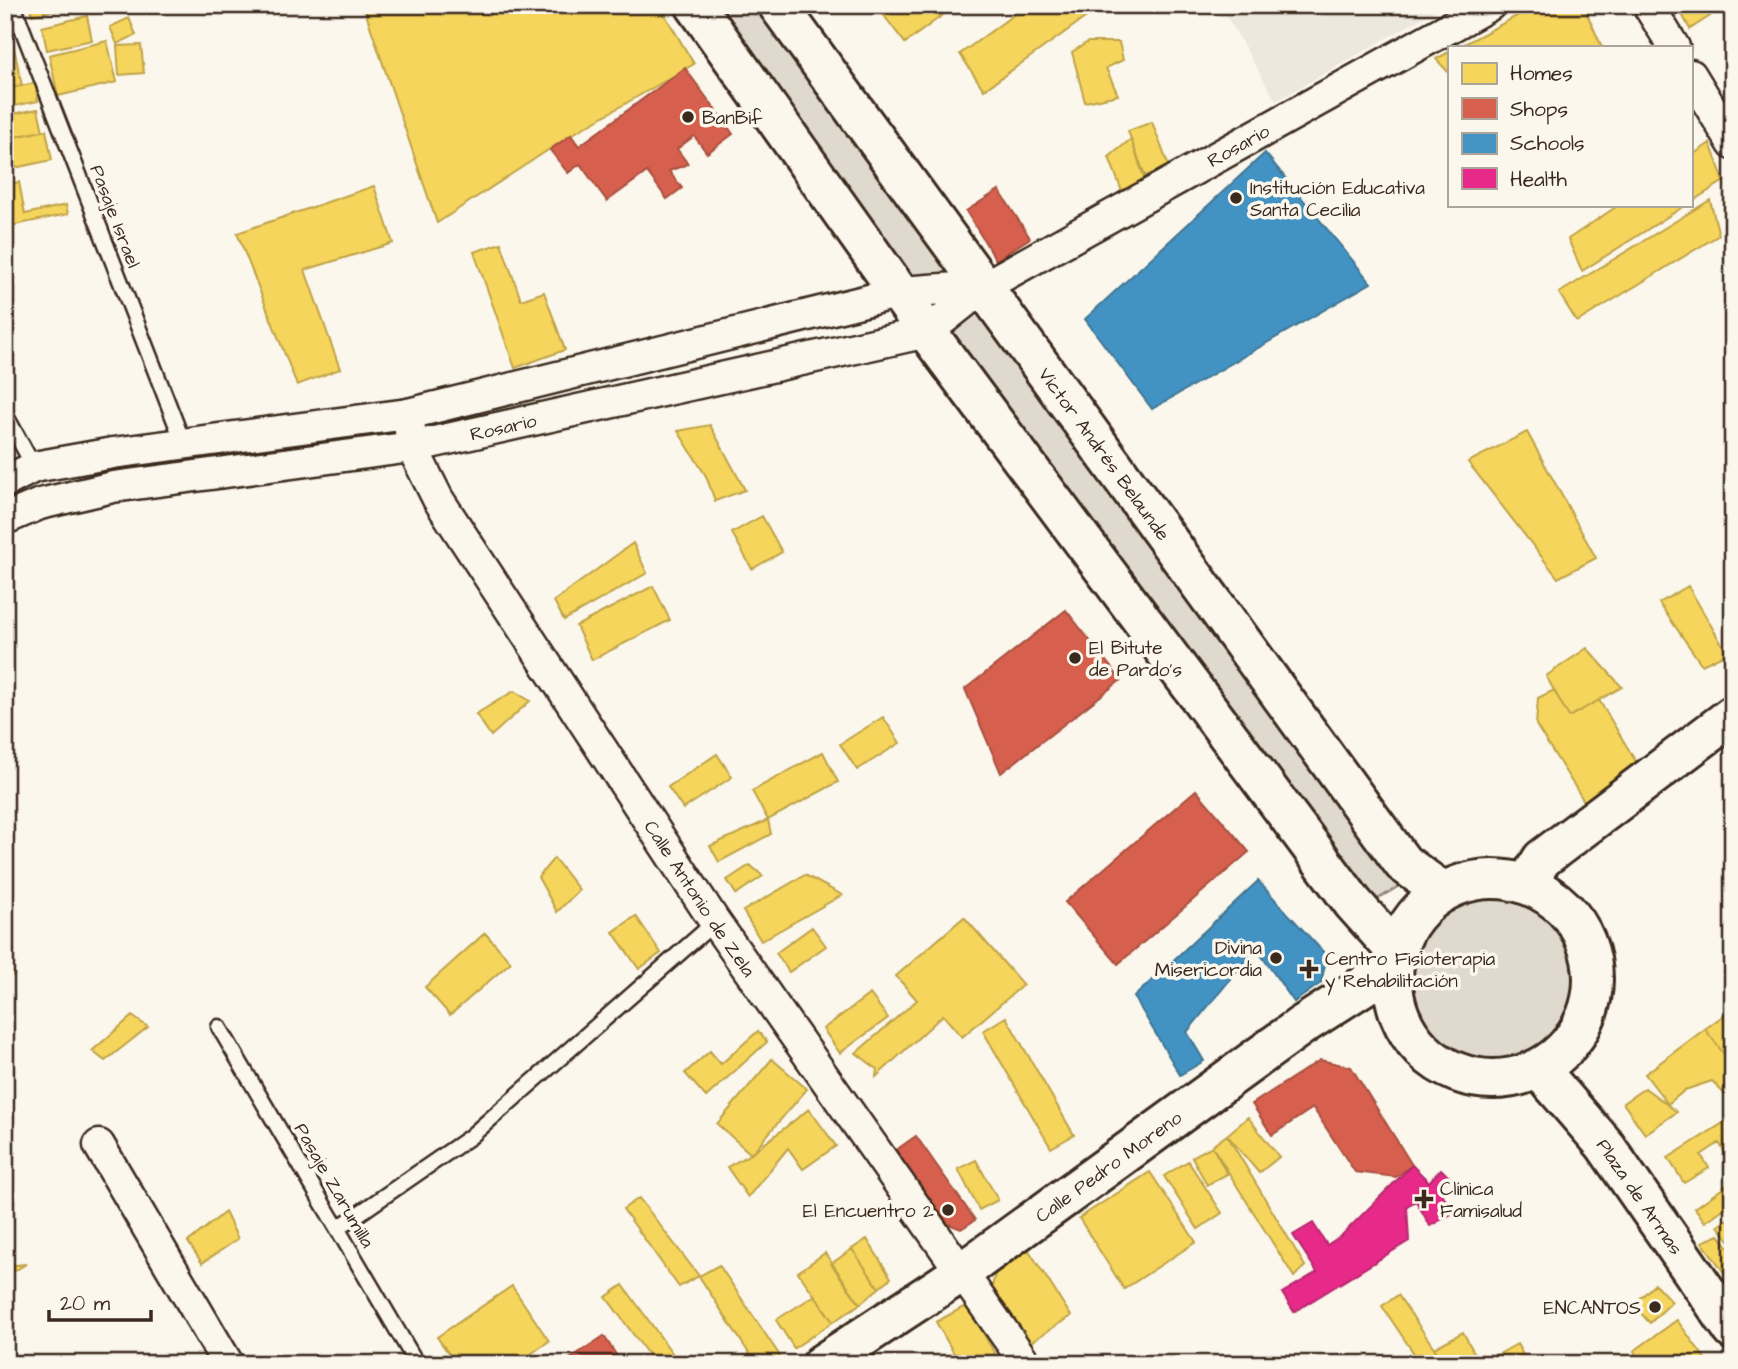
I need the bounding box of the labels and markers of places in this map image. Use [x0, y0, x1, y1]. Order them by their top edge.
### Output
place label: BanBif [702, 105, 763, 132]
marker: BanBif [680, 109, 696, 125]
place label: Institución Educativa Santa Cecilia [1250, 175, 1425, 224]
marker: Institución Educativa Santa Cecilia [1228, 190, 1244, 206]
place label: El Bitute de Pardo's [1089, 635, 1182, 684]
marker: El Bitute de Pardo's [1067, 650, 1083, 666]
place label: Divina Misericordia [1155, 935, 1262, 984]
place label: Centro Fisioterapia y Rehabilitación [1325, 946, 1495, 996]
marker: Divina Misericordia [1268, 950, 1284, 966]
marker: Centro Fisioterapia y Rehabilitación [1299, 959, 1319, 979]
place label: Clínica Famisalud [1440, 1176, 1522, 1225]
marker: Clínica Famisalud [1414, 1189, 1434, 1209]
place label: El Encuentro 2 [803, 1198, 934, 1225]
marker: El Encuentro 2 [940, 1202, 956, 1218]
place label: ENCANTOS [1544, 1295, 1641, 1322]
marker: ENCANTOS [1647, 1299, 1663, 1315]

